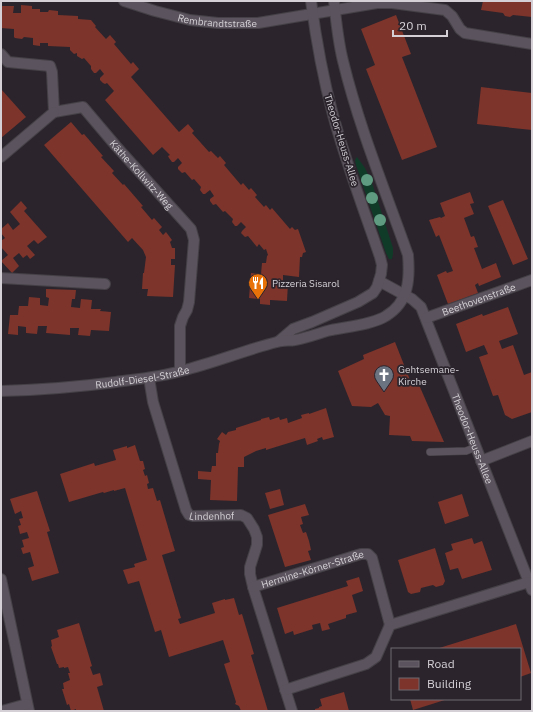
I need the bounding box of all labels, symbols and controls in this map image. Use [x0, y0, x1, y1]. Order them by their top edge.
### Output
street label: Rembrandtstraße [176, 11, 257, 30]
scale bar [393, 12, 447, 38]
text: 20 m [399, 18, 427, 33]
street label: Theodor-Heuss-Allee [321, 92, 362, 188]
street label: Käthe-Kollwitz-Weg [107, 137, 176, 213]
restaurant icon: Pizzeria Sisarol [247, 272, 269, 300]
place label: Pizzeria Sisarol [272, 277, 340, 290]
street label: Beethovenstraße [440, 280, 518, 319]
street label: Rudolf-Diesel-Straße [95, 363, 191, 391]
place label: Gehtsemane- Kirche [398, 363, 459, 388]
church icon: Gehtsemane- Kirche [373, 364, 395, 392]
street label: Theodor-Heuss-Allee [449, 392, 496, 486]
street label: Lindenhof [188, 509, 235, 523]
street label: Hermine-Körner-Straße [259, 547, 366, 591]
legend [391, 648, 521, 700]
text: Road [427, 656, 455, 671]
text: Building [427, 676, 472, 691]

